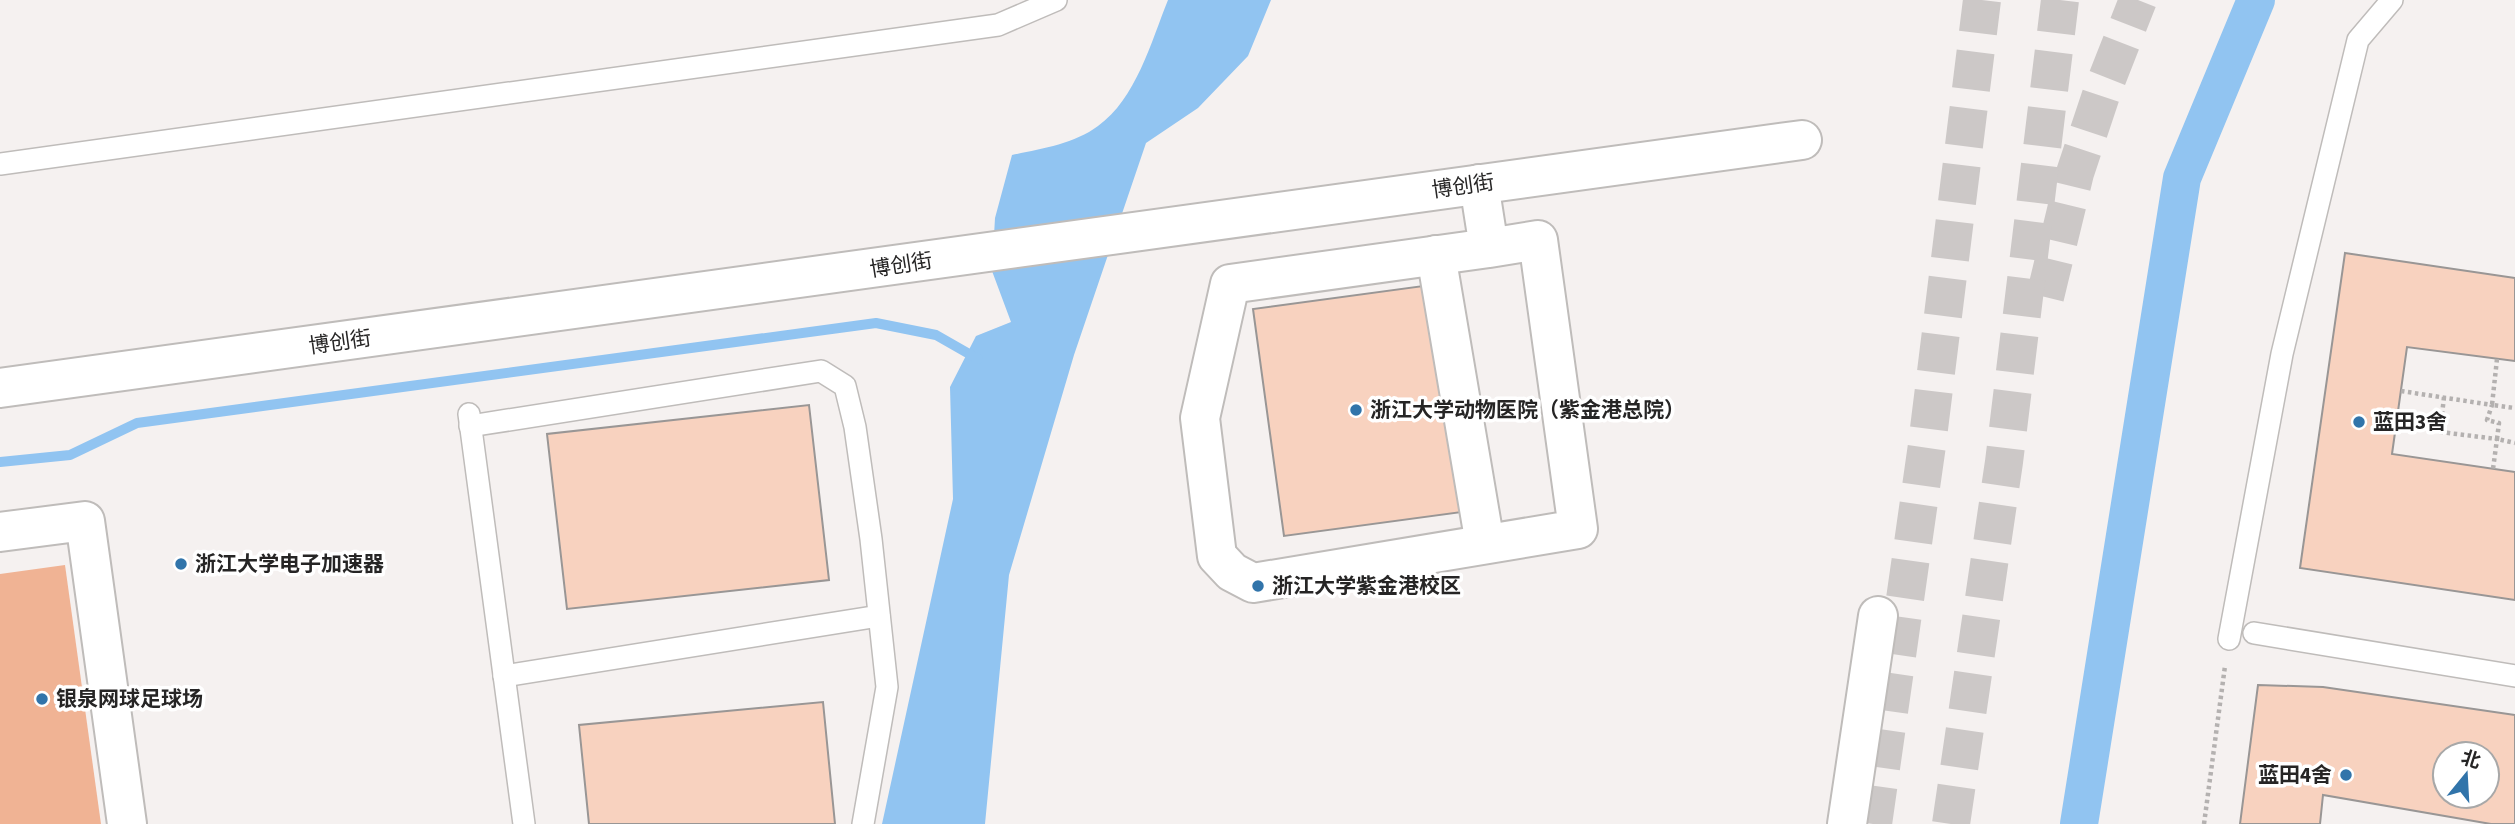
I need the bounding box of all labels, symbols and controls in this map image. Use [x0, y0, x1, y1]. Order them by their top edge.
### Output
street label: 博创街 [1430, 167, 1496, 205]
street label: 博创街 [868, 245, 934, 285]
street label: 博创街 [307, 323, 373, 361]
place label: 浙江大学动物医院（紫金港总院） [1370, 395, 1685, 425]
marker: 浙江大学动物医院（紫金港总院） [1348, 402, 1364, 418]
place label: 蓝田3舍 [2373, 407, 2447, 437]
marker: 蓝田3舍 [2351, 414, 2367, 430]
place label: 浙江大学电子加速器 [195, 549, 384, 579]
marker: 浙江大学电子加速器 [173, 556, 189, 572]
place label: 浙江大学紫金港校区 [1272, 571, 1461, 601]
marker: 浙江大学紫金港校区 [1250, 578, 1266, 594]
place label: 银泉网球足球场 [56, 684, 203, 714]
marker: 银泉网球足球场 [34, 691, 50, 707]
north arrow [2431, 740, 2501, 810]
text: 北 [2458, 744, 2484, 776]
place label: 蓝田4舍 [2258, 760, 2332, 790]
marker: 蓝田4舍 [2338, 767, 2354, 783]

